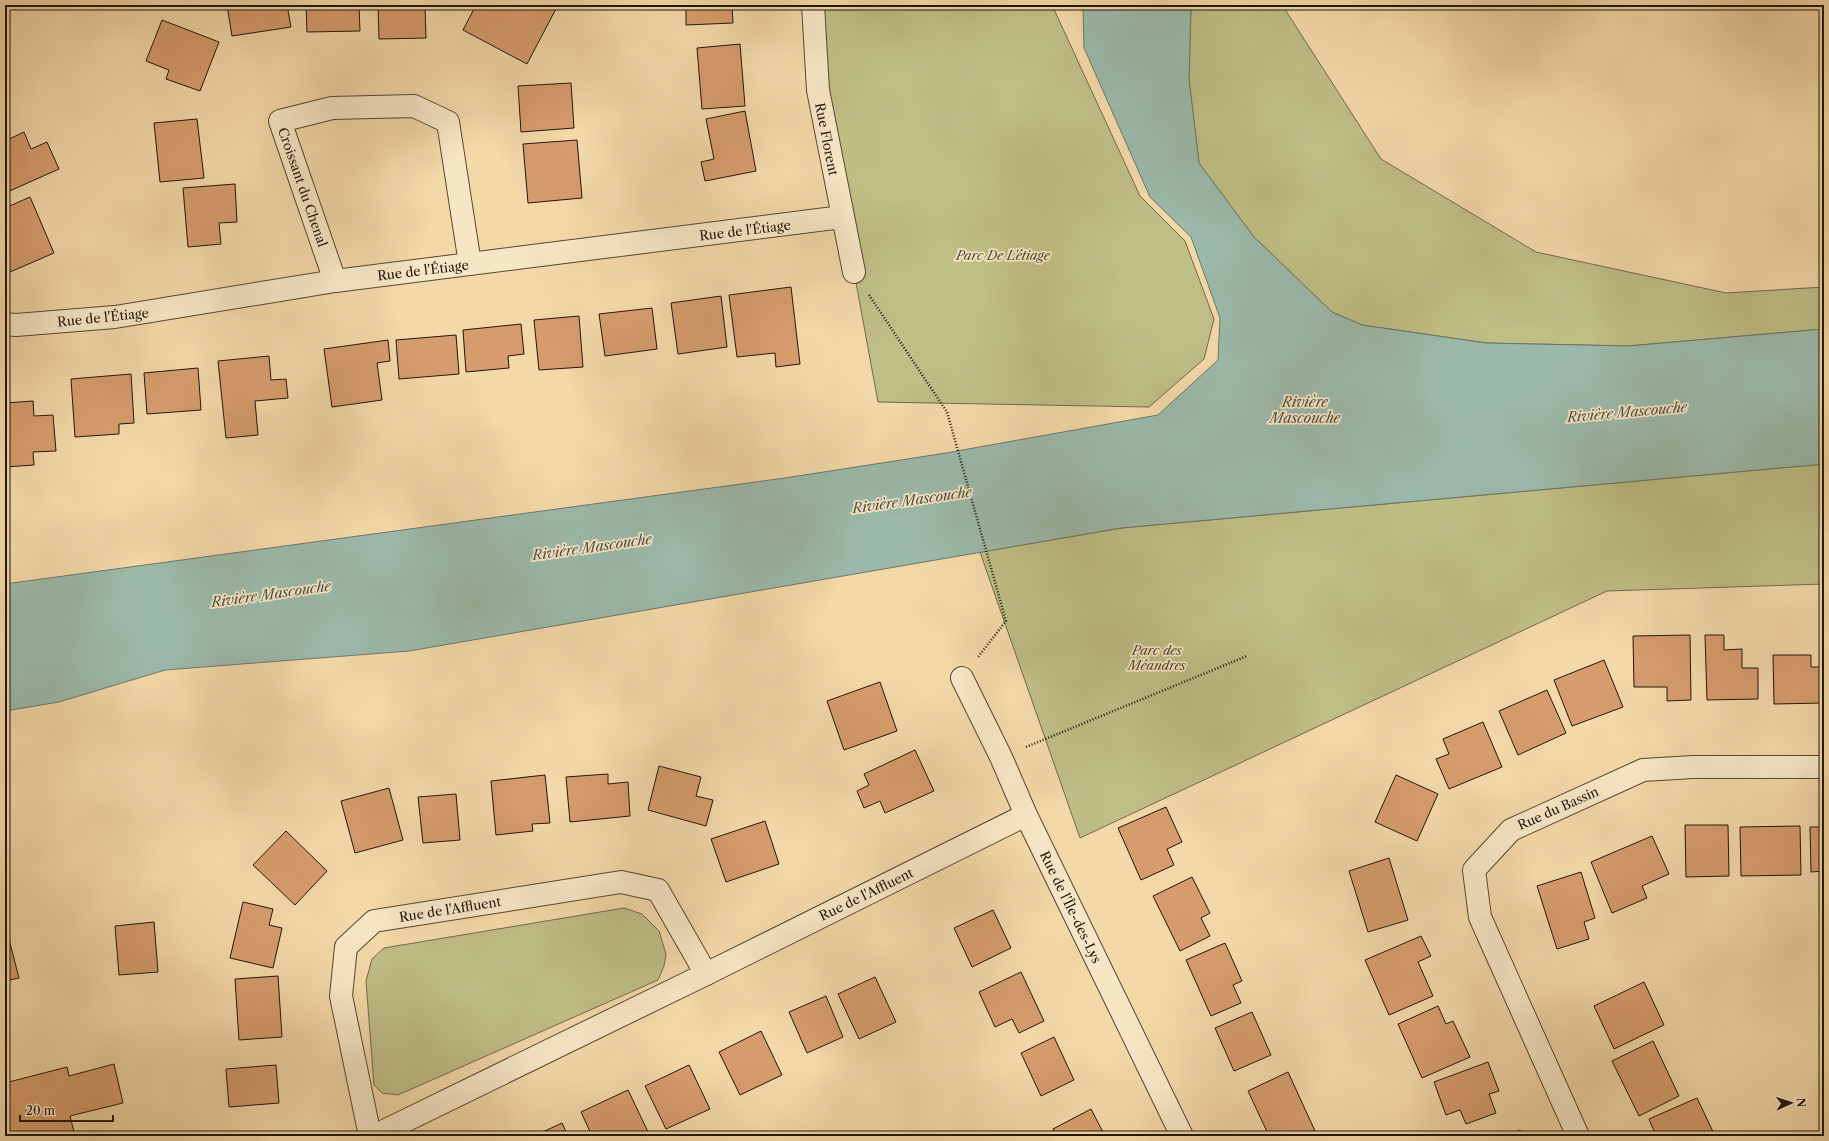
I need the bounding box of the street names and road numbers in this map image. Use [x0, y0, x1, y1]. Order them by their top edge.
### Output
street label: Rue Florent [812, 101, 842, 177]
street label: Croissant du Chenal [275, 125, 331, 249]
street label: Rue de l'Étiage [698, 216, 792, 244]
street label: Rue de l'Étiage [376, 256, 470, 284]
street label: Rue de l'Étiage [56, 304, 150, 330]
street label: Rue du Bassin [1515, 783, 1601, 833]
street label: Rue de l'Île-des-Lys [1037, 848, 1105, 966]
street label: Rue de l'Affluent [816, 864, 916, 924]
street label: Rue de l'Affluent [398, 893, 502, 925]

